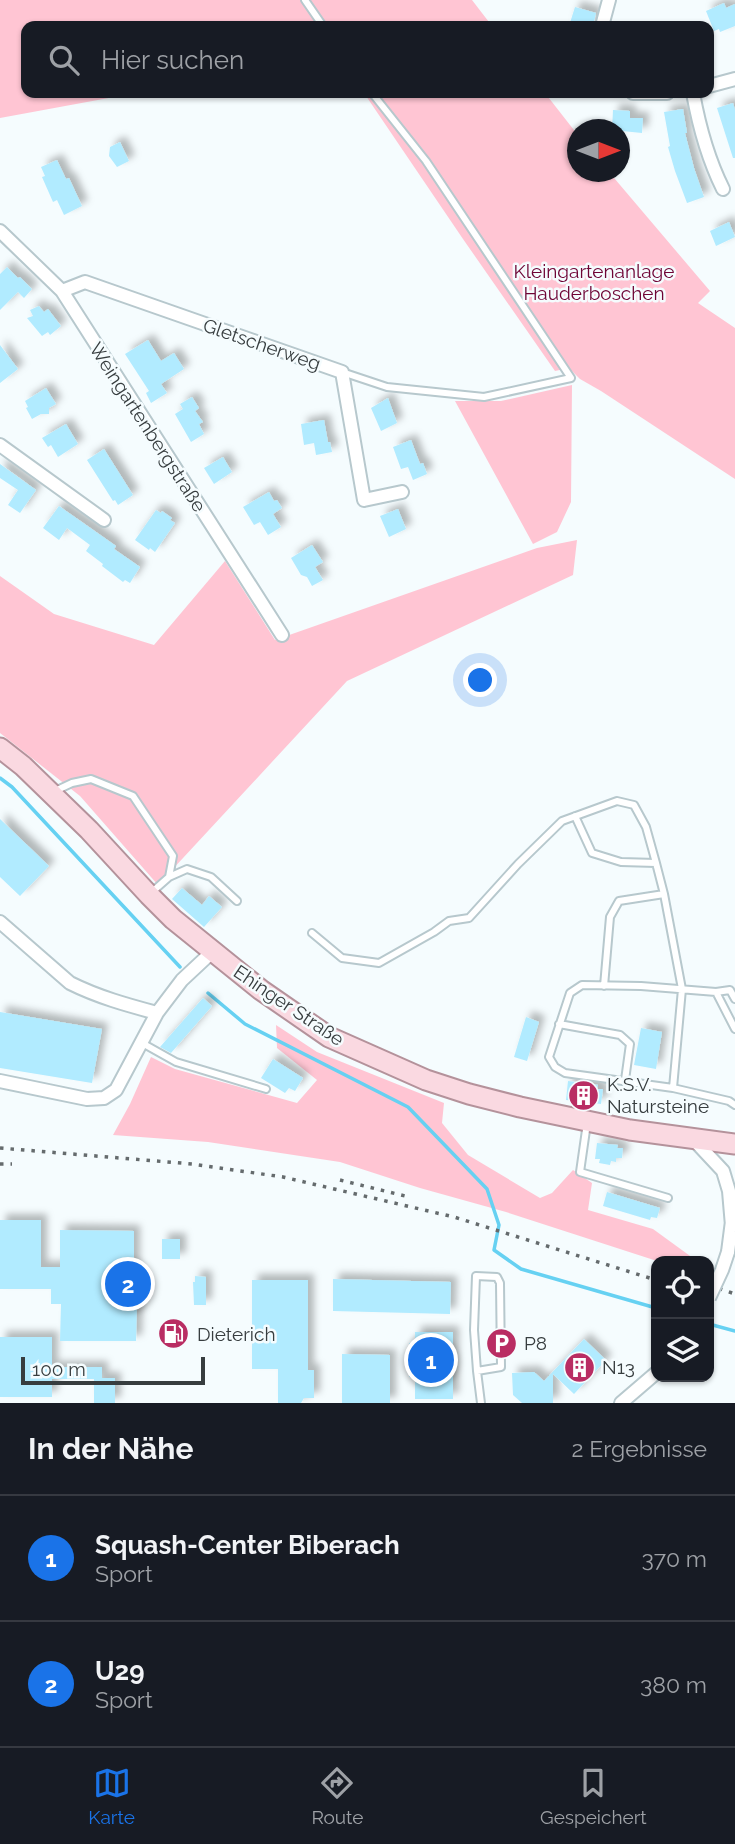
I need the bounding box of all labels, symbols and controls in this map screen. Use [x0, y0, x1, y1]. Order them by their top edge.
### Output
search box [21, 21, 714, 98]
icon: search [45, 41, 83, 79]
text: Hier suchen [101, 45, 244, 75]
north arrow [567, 119, 630, 182]
park label: Kleingartenanlage Hauderboschen [514, 260, 674, 304]
street label: Gletscherweg [200, 314, 324, 374]
street label: Weingartenbergstraße [85, 338, 211, 516]
your location [463, 663, 497, 697]
street label: Ehinger Straße [230, 960, 348, 1050]
place label: K.S.V. Natursteine [607, 1073, 709, 1117]
building icon: K.S.V. Natursteine [567, 1078, 601, 1112]
map controls [651, 1256, 714, 1382]
button: locate [651, 1256, 714, 1319]
pin: 2 [105, 1258, 151, 1310]
fuel station icon: Dieterich [157, 1317, 191, 1351]
button: layers [651, 1319, 714, 1382]
place label: Dieterich [197, 1323, 275, 1345]
parking icon: P8 [484, 1326, 518, 1360]
place label: P8 [524, 1332, 547, 1354]
pin: 1 [408, 1334, 454, 1386]
building icon: N13 [562, 1350, 596, 1384]
scale bar [21, 1354, 205, 1386]
place label: N13 [602, 1356, 635, 1378]
text: 100 m [32, 1358, 86, 1380]
text: In der Nähe [28, 1431, 193, 1466]
text: 2 Ergebnisse [571, 1435, 707, 1462]
text: Squash-Center Biberach [95, 1530, 400, 1560]
text: 1 [45, 1545, 57, 1572]
text: 370 m [642, 1545, 707, 1572]
text: Sport [95, 1560, 153, 1587]
text: U29 [95, 1656, 144, 1686]
text: 2 [45, 1671, 57, 1698]
text: 380 m [640, 1671, 707, 1698]
text: Sport [95, 1686, 153, 1713]
tab: Karte [88, 1764, 135, 1828]
tab: Route [311, 1764, 363, 1828]
tab: Gespeichert [540, 1764, 647, 1828]

